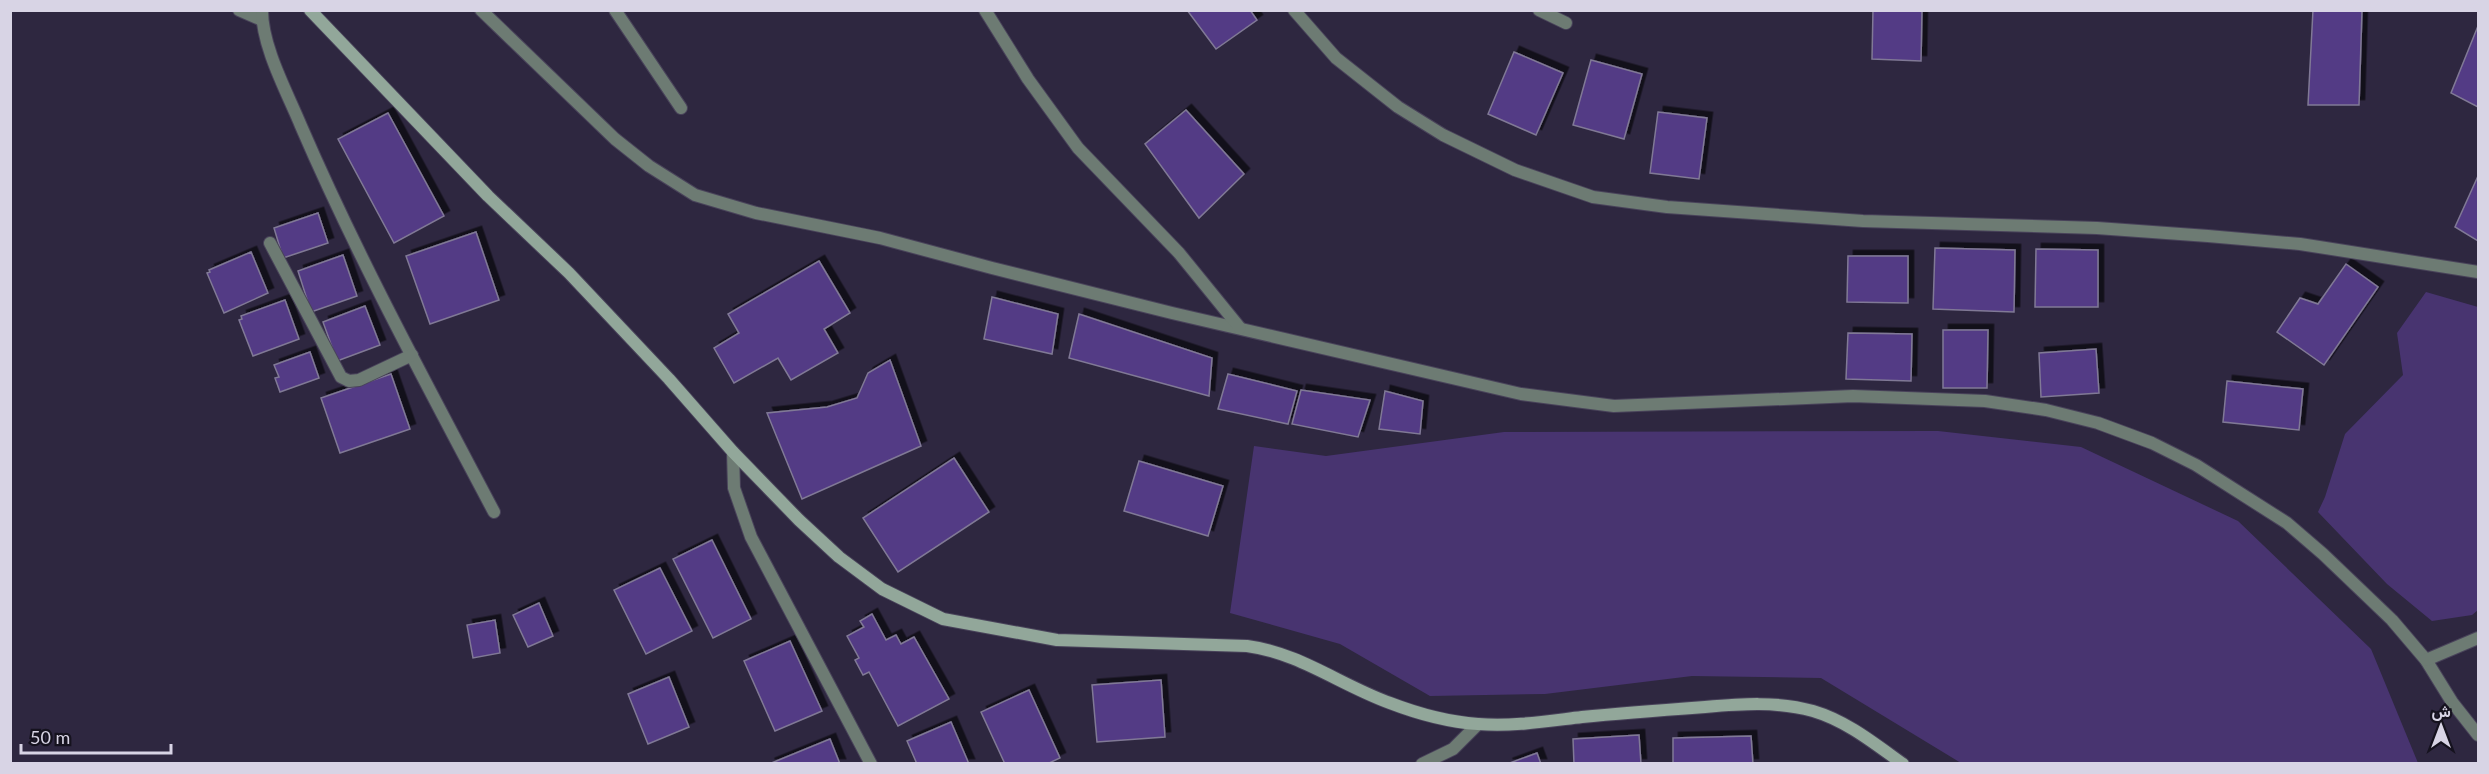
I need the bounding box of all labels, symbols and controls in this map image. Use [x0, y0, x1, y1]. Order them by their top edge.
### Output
north arrow [2411, 696, 2471, 756]
text: ش [2431, 701, 2451, 721]
scale bar [21, 717, 171, 755]
text: 50 m [30, 726, 70, 748]

